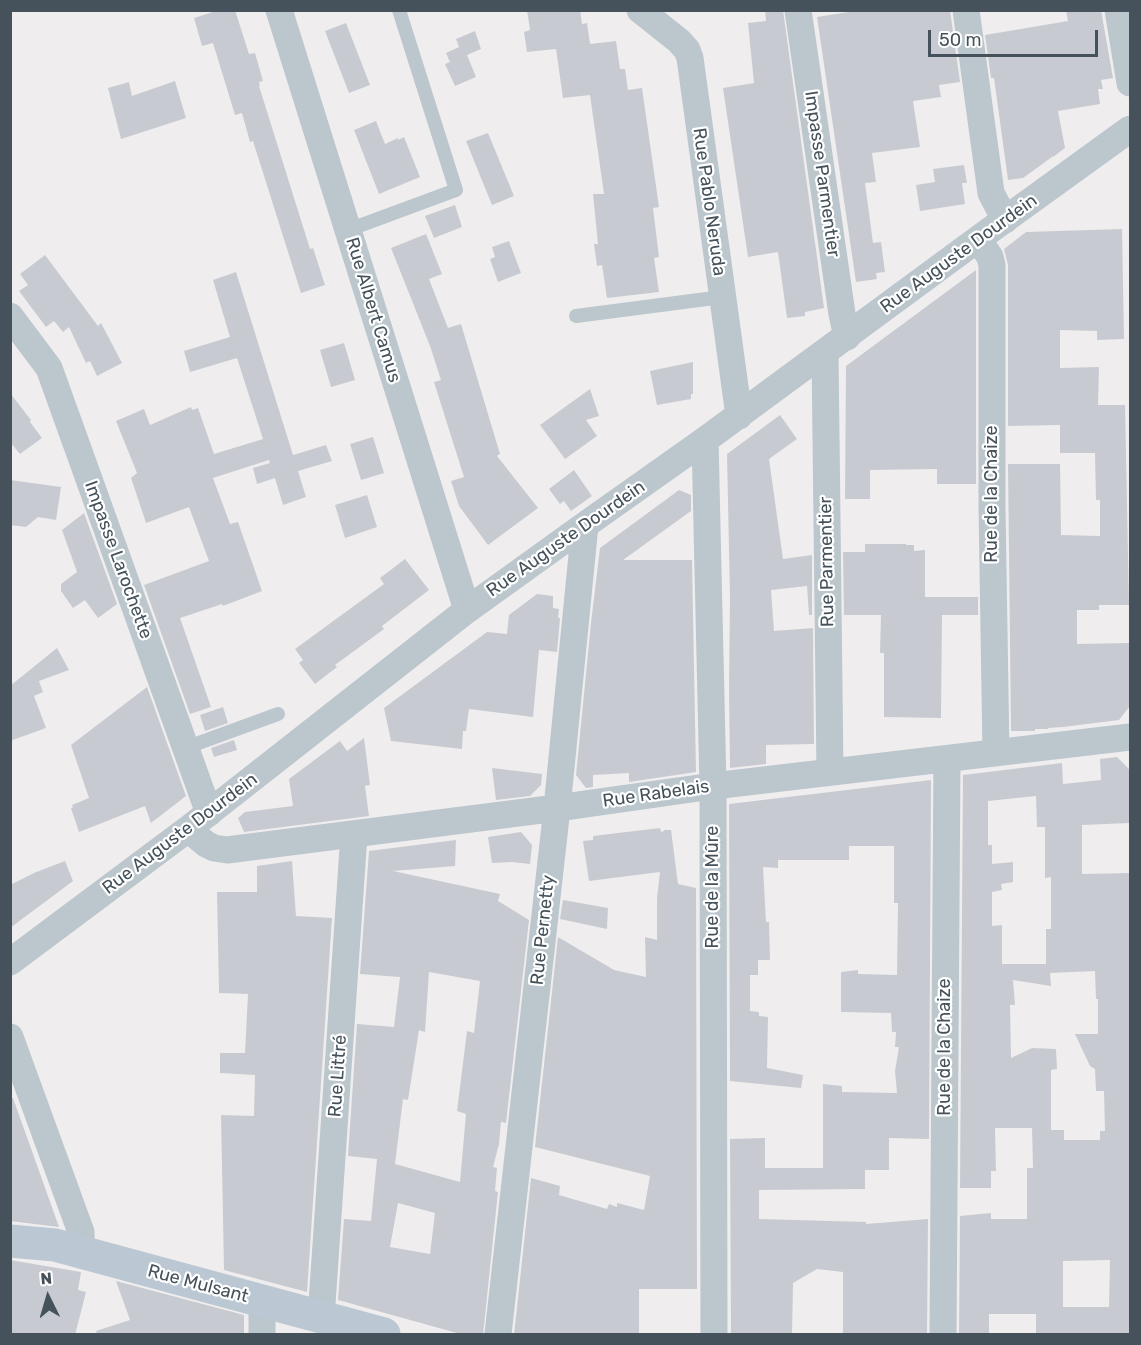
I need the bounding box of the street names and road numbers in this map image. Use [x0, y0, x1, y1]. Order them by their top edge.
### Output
street label: Impasse Parmentier [800, 89, 844, 259]
street label: Rue Pablo Neruda [688, 127, 730, 277]
street label: Rue Auguste Dourdein [876, 190, 1042, 318]
street label: Rue Albert Camus [341, 235, 405, 385]
street label: Rue de la Chaize [981, 425, 1003, 563]
street label: Rue Auguste Dourdein [483, 476, 649, 602]
street label: Impasse Larochette [79, 478, 157, 642]
street label: Rue Parmentier [815, 497, 839, 627]
street label: Rue Auguste Dourdein [98, 769, 262, 899]
street label: Rue Rabelais [601, 776, 711, 812]
street label: Rue de la Mûre [702, 826, 724, 948]
street label: Rue Pernetty [526, 874, 560, 986]
street label: Rue de la Chaize [934, 978, 956, 1116]
street label: Rue Littré [324, 1034, 352, 1118]
street label: Rue Mulsant [145, 1260, 251, 1308]

